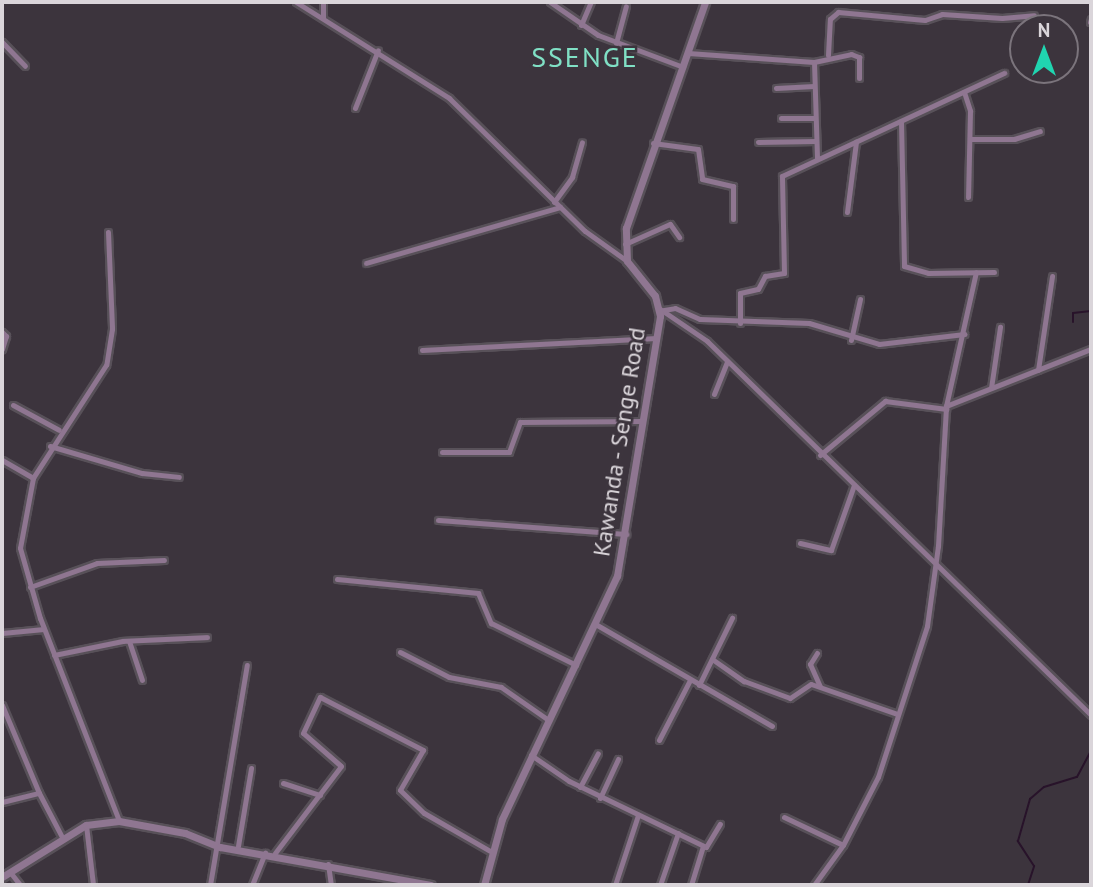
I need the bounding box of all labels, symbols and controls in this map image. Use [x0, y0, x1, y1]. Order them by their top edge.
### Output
north arrow [1009, 14, 1079, 84]
text: N [1038, 18, 1050, 42]
district label: SSENGE [532, 40, 638, 74]
street label: Kawanda - Senge Road [586, 324, 652, 560]

